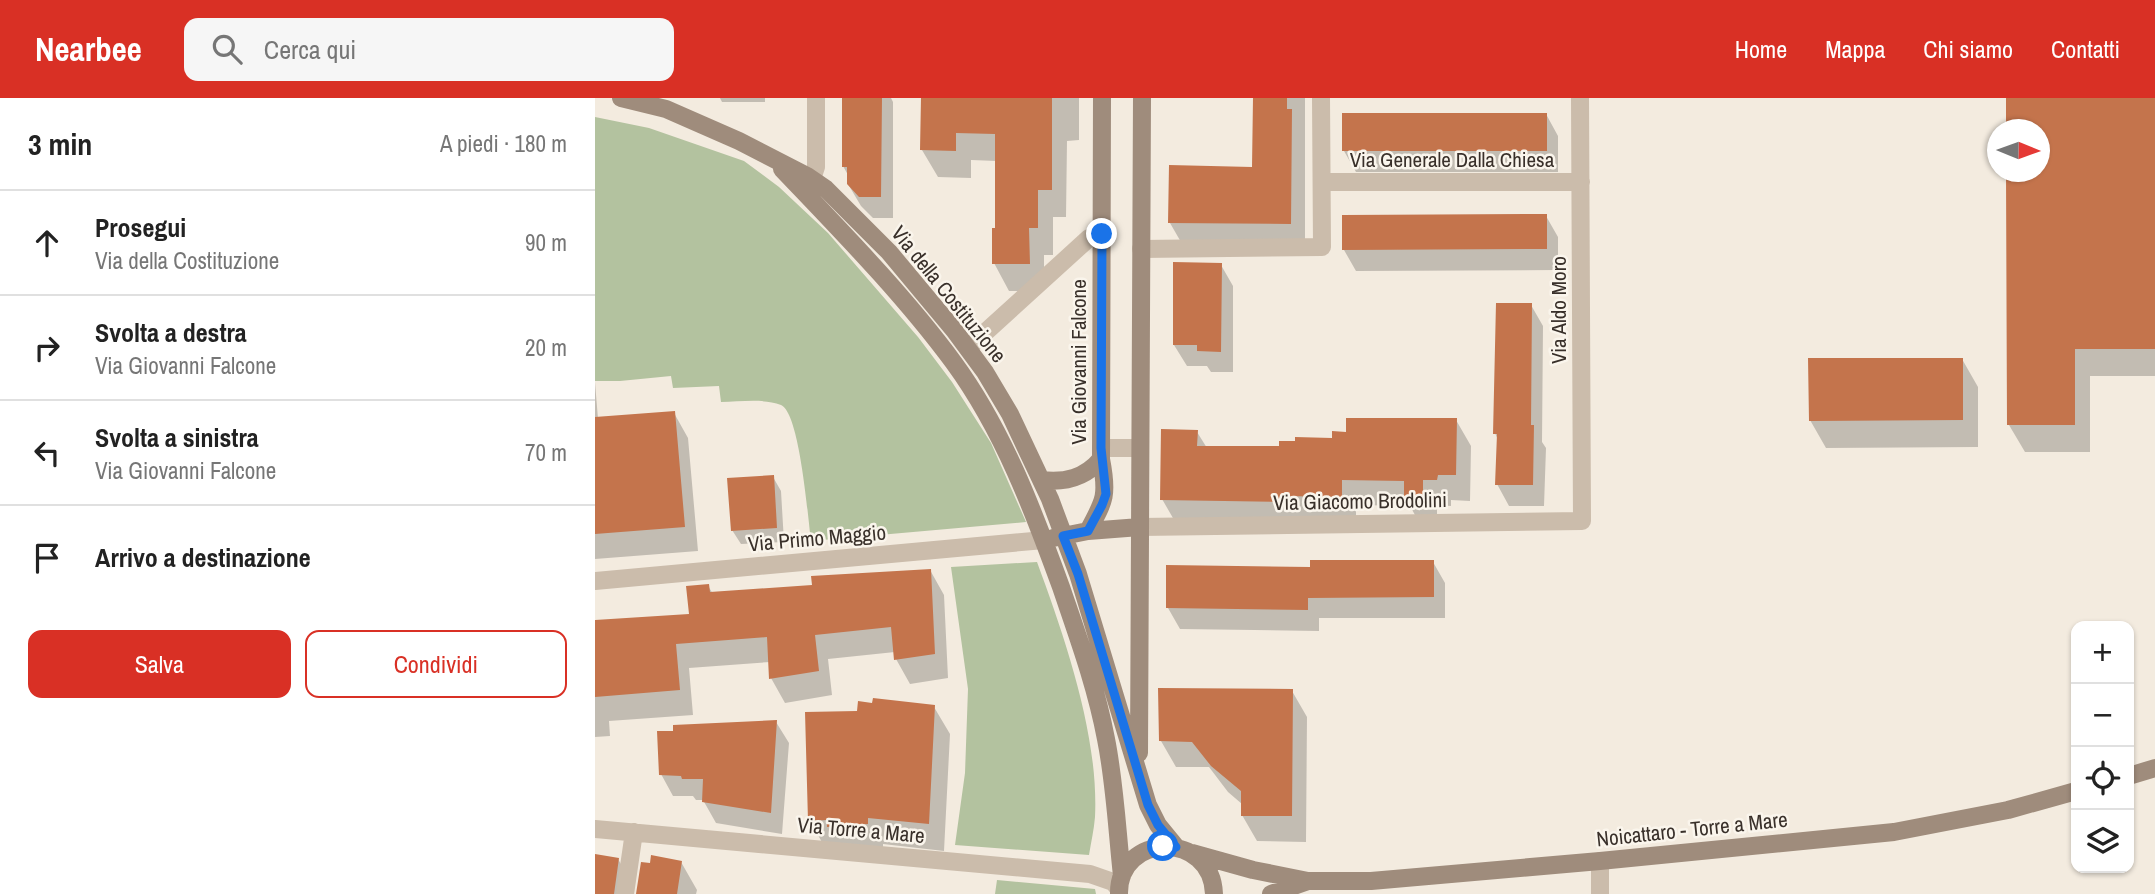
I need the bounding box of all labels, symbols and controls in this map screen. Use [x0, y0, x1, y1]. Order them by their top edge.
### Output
search box [184, 18, 674, 81]
text: Nearbee [35, 27, 142, 71]
icon: search [208, 30, 246, 68]
text: Cerca qui [264, 32, 356, 67]
text: Home [1735, 33, 1787, 65]
text: Mappa [1825, 33, 1885, 65]
text: Chi siamo [1923, 33, 2013, 65]
text: Contatti [2051, 33, 2120, 65]
north arrow [1987, 119, 2050, 182]
text: 3 min [28, 124, 92, 164]
text: A piedi · 180 m [440, 128, 567, 159]
street label: Via Generale Dalla Chiesa [1350, 145, 1555, 174]
text: Prosegui [95, 210, 186, 245]
route end [1086, 218, 1117, 249]
street label: Via della Costituzione [885, 220, 1013, 368]
icon: ahead [28, 224, 66, 262]
text: 90 m [525, 227, 567, 258]
text: Via della Costituzione [95, 245, 279, 276]
street label: Via Aldo Moro [1544, 256, 1573, 364]
street label: Via Giovanni Falcone [1064, 279, 1093, 445]
text: Svolta a destra [95, 315, 247, 350]
icon: right [28, 329, 66, 367]
text: 20 m [525, 332, 567, 363]
text: Via Giovanni Falcone [95, 350, 276, 381]
text: Svolta a sinistra [95, 420, 259, 455]
icon: left [28, 434, 66, 472]
text: 70 m [525, 437, 567, 468]
text: Via Giovanni Falcone [95, 455, 276, 486]
street label: Via Giacomo Brodolini [1273, 485, 1447, 517]
street label: Via Primo Maggio [747, 518, 887, 558]
icon: arrive [28, 539, 66, 577]
text: Arrivo a destinazione [95, 540, 311, 575]
map controls [2071, 621, 2134, 873]
button: + [2071, 621, 2134, 684]
button: Salva [28, 630, 291, 698]
button: Condividi [305, 630, 567, 698]
button: − [2071, 684, 2134, 747]
button: locate [2071, 747, 2134, 810]
street label: Noicattaro - Torre a Mare [1595, 805, 1789, 853]
street label: Via Torre a Mare [796, 810, 926, 850]
button: layers [2071, 810, 2134, 873]
route start [1147, 830, 1178, 861]

